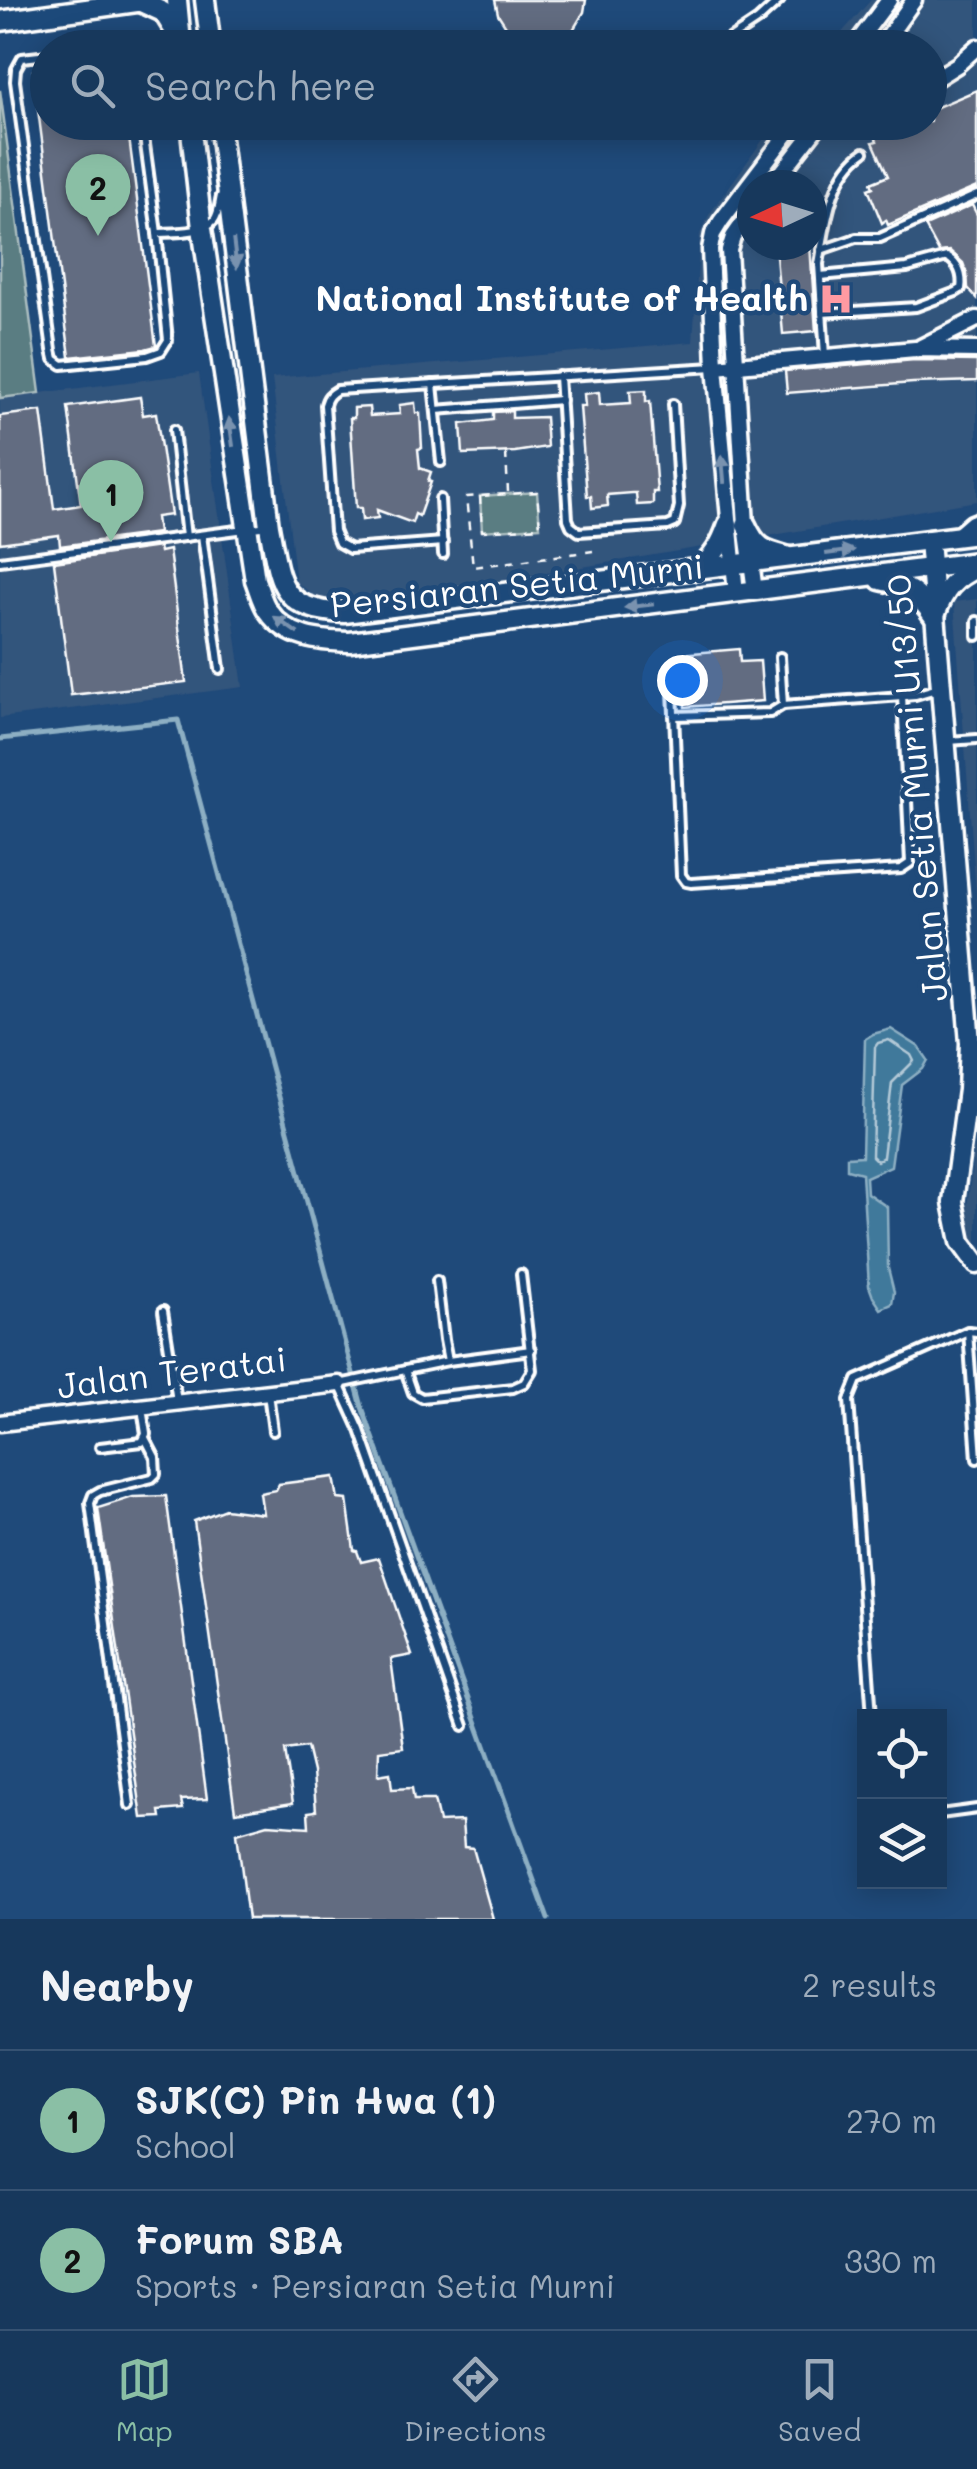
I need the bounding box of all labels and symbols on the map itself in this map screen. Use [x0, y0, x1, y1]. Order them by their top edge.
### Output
pin: 2 [66, 154, 130, 236]
north arrow [737, 170, 827, 260]
one-way arrow [227, 239, 243, 270]
place label: National Institute of Health [315, 274, 808, 320]
hospital icon: National Institute of Health [817, 280, 855, 318]
one-way arrow [223, 415, 239, 447]
one-way arrow [715, 452, 731, 484]
pin: 1 [78, 460, 144, 542]
street label: Persiaran Setia Murni [328, 542, 706, 627]
one-way arrow [825, 544, 856, 560]
street label: Jalan Setia Murni U13/50 [873, 573, 957, 1004]
one-way arrow [623, 598, 655, 614]
one-way arrow [273, 616, 299, 635]
your location [657, 655, 708, 706]
street label: Jalan Teratai [54, 1334, 289, 1408]

